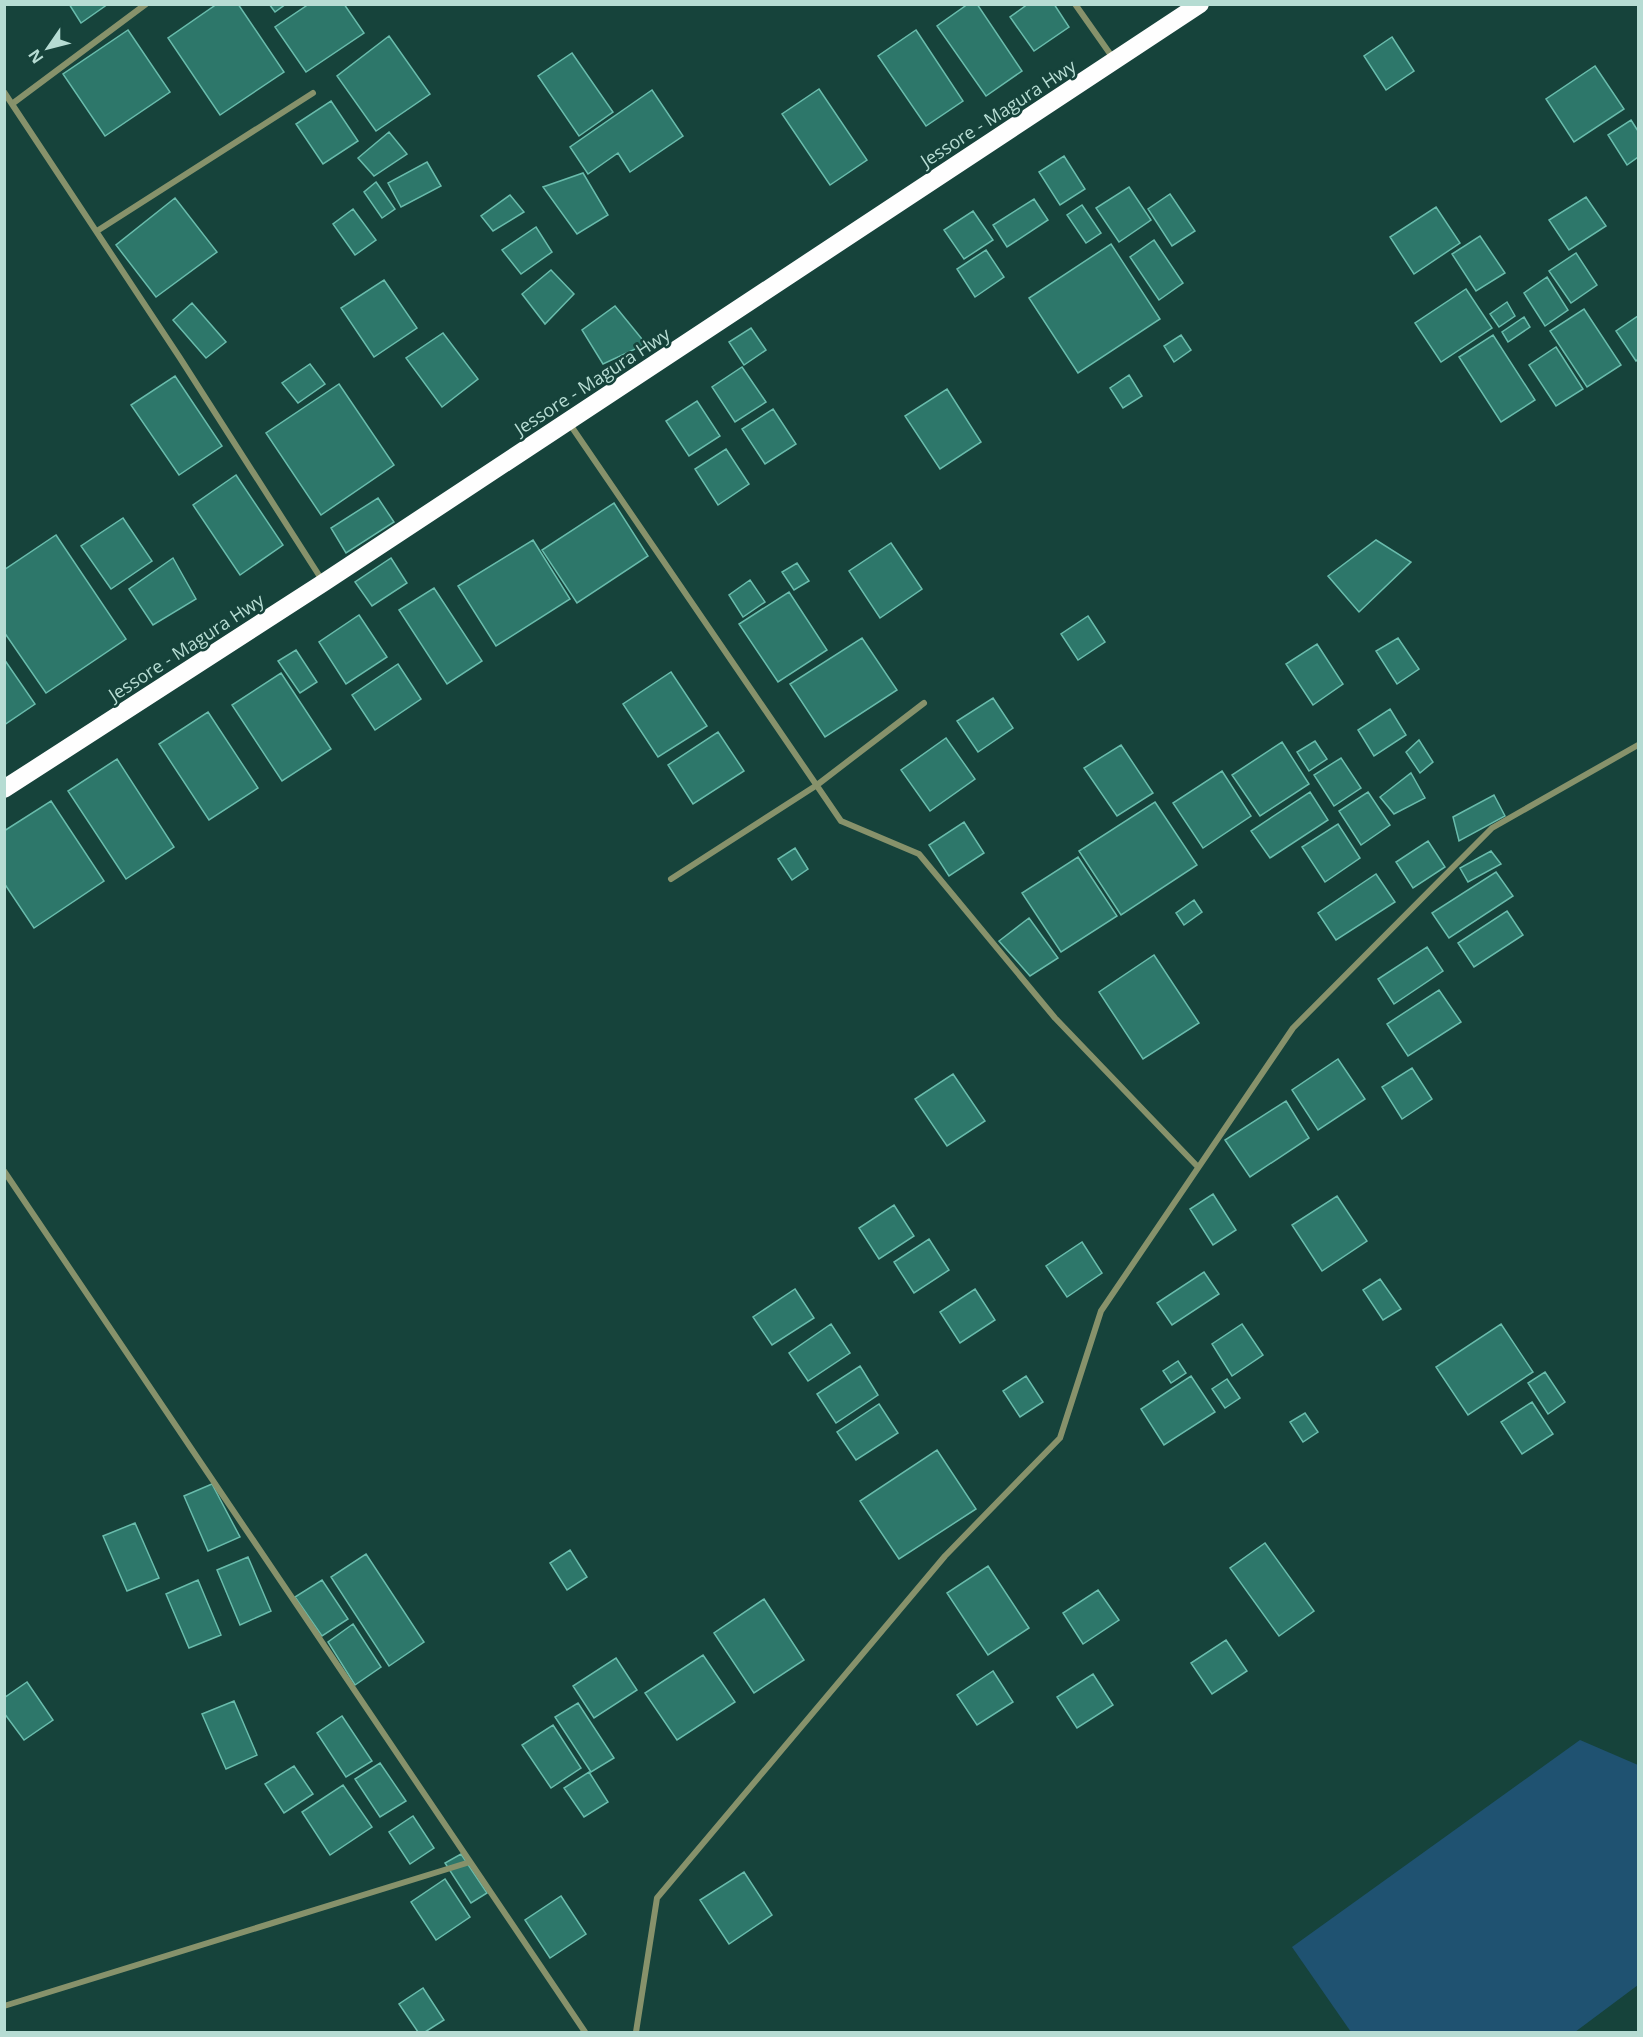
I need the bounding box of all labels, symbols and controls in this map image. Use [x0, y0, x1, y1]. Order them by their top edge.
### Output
north arrow [18, 18, 78, 78]
text: N [23, 45, 48, 68]
street label: Jessore - Magura Hwy [914, 53, 1081, 173]
street label: Jessore - Magura Hwy [508, 321, 675, 441]
street label: Jessore - Magura Hwy [102, 587, 269, 707]

